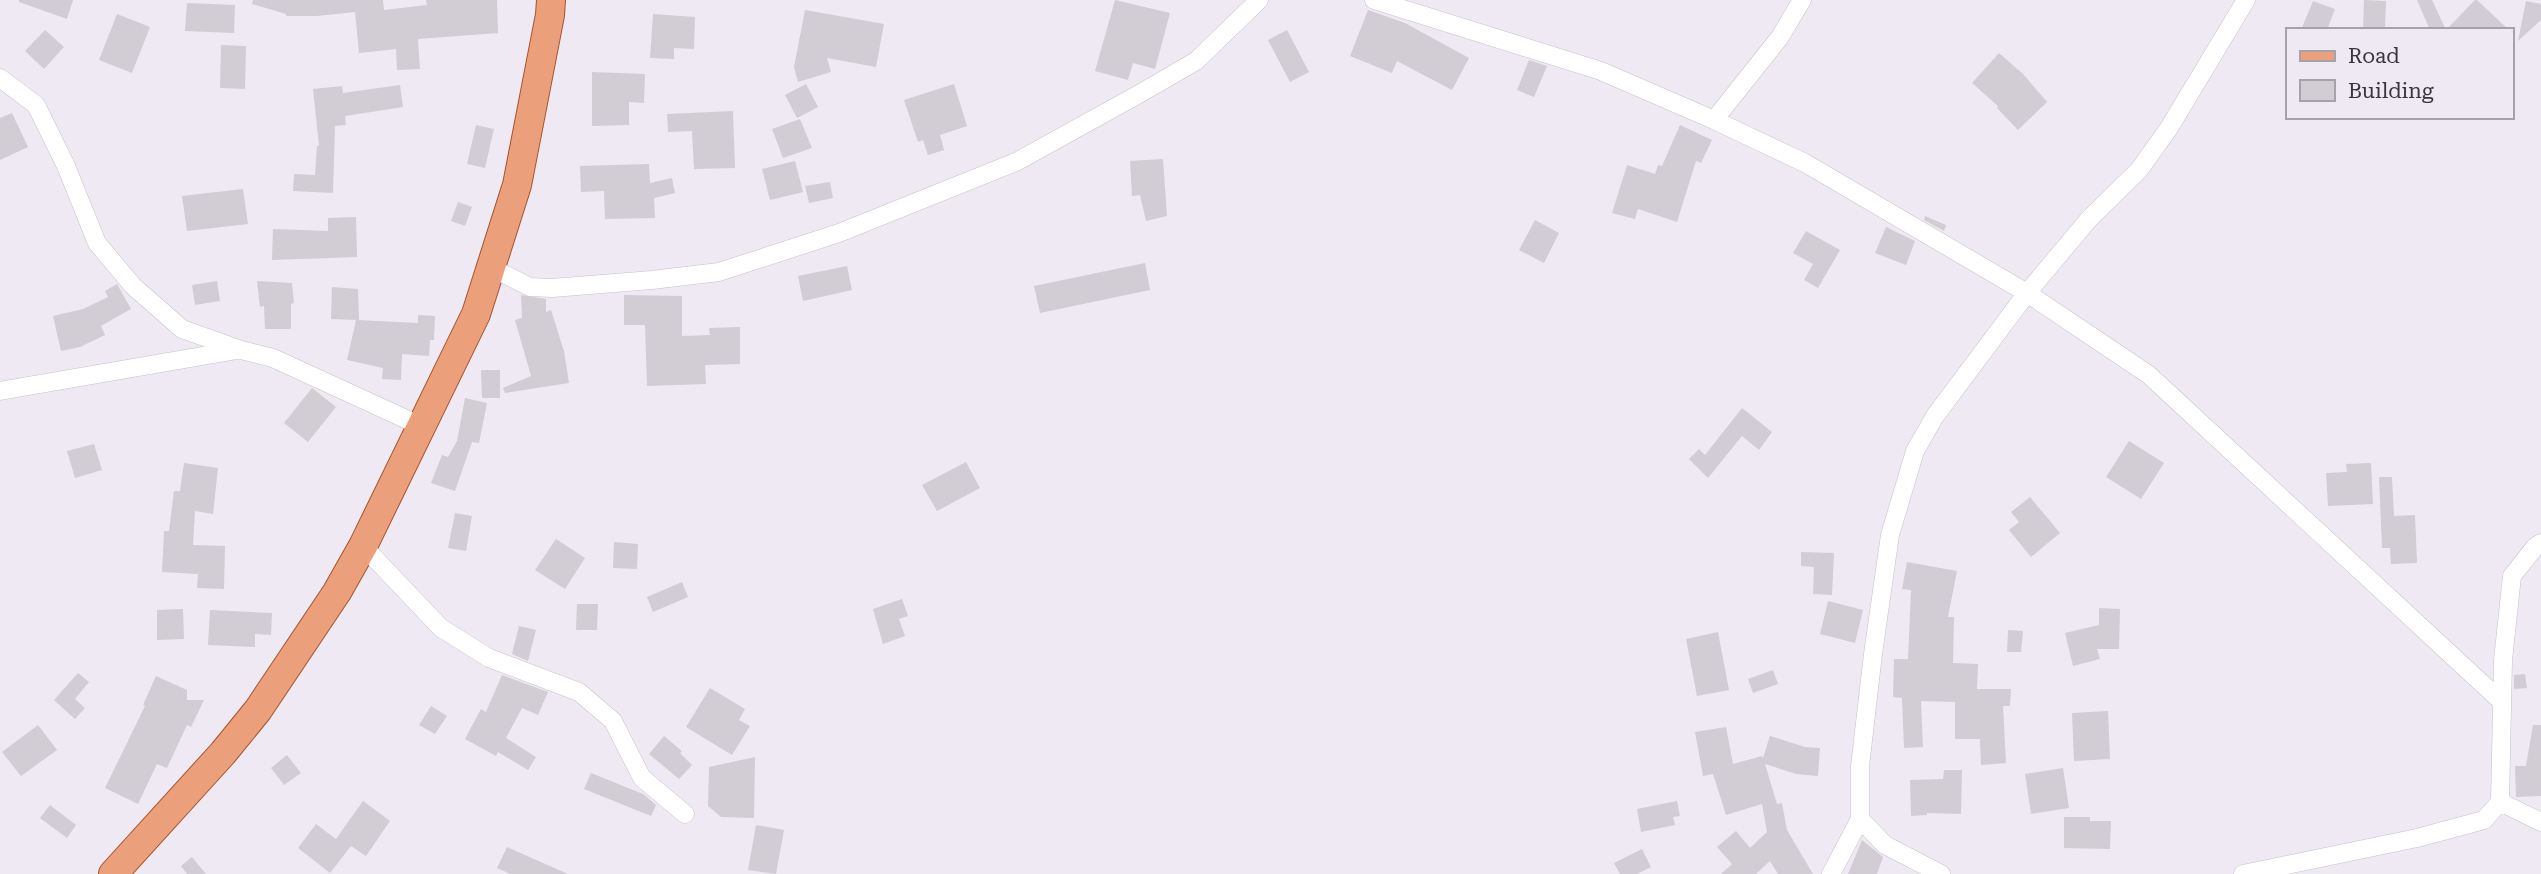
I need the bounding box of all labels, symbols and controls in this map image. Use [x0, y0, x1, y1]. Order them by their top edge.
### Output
legend [2286, 28, 2513, 119]
text: Road [2348, 44, 2400, 68]
text: Building [2348, 79, 2434, 103]

